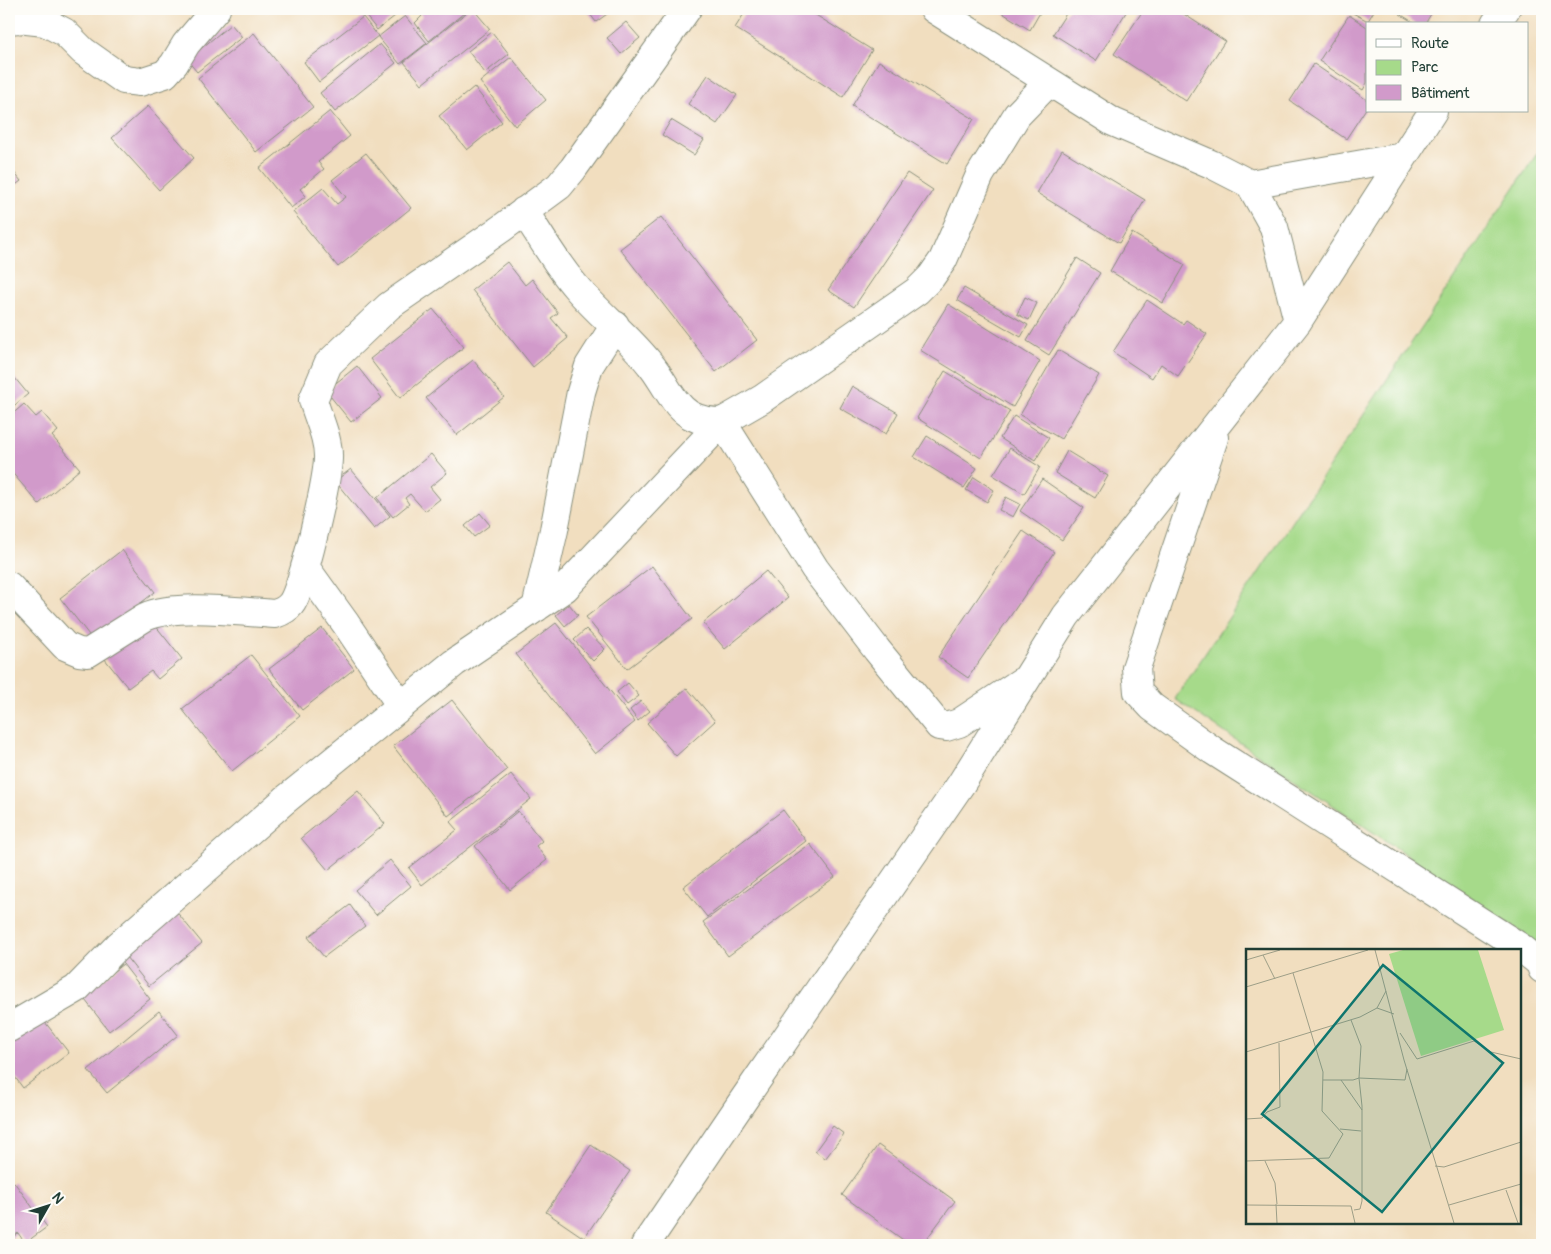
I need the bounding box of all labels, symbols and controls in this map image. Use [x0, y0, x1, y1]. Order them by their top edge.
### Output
legend [1366, 22, 1528, 112]
text: Route [1411, 34, 1449, 53]
text: Parc [1411, 58, 1439, 77]
text: Bâtiment [1411, 84, 1471, 103]
inset map [1246, 949, 1521, 1224]
north arrow [22, 1182, 72, 1232]
text: N [48, 1189, 67, 1207]

